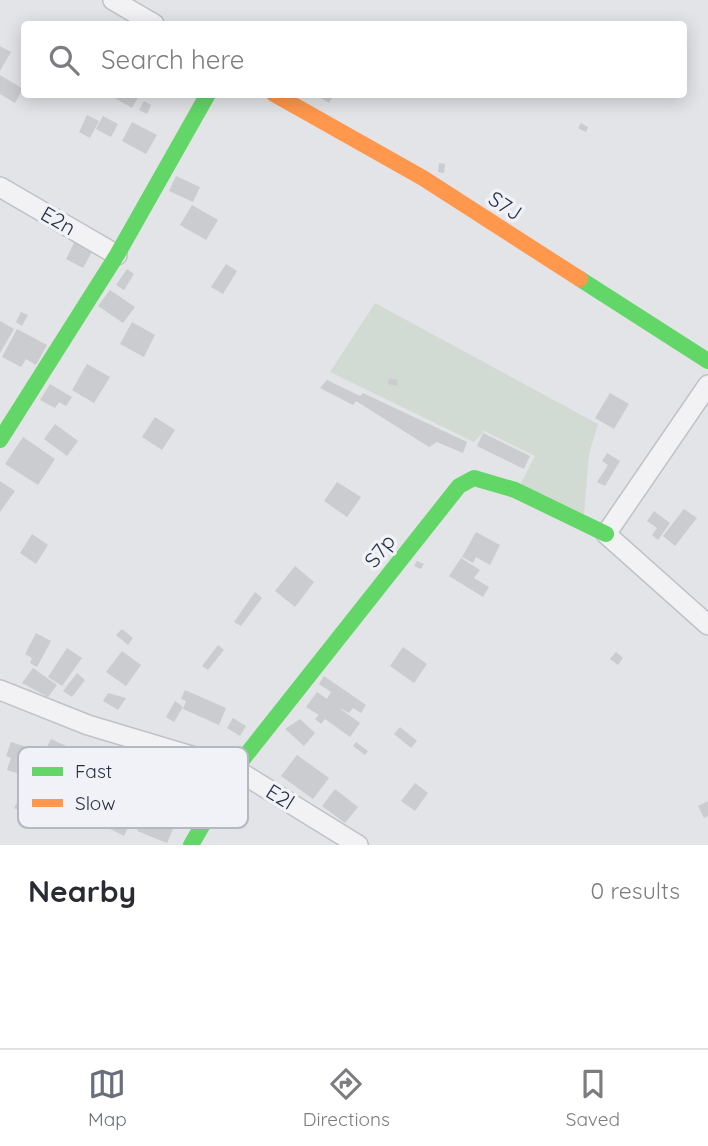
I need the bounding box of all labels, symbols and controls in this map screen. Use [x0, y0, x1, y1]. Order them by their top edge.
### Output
search box [21, 21, 687, 98]
icon: search [45, 41, 83, 79]
text: Search here [101, 43, 245, 76]
street label: S7J [484, 185, 527, 225]
street label: E2n [37, 200, 80, 240]
street label: S7p [358, 528, 400, 572]
legend [18, 747, 248, 828]
text: Fast [75, 759, 112, 783]
street label: E2l [262, 778, 299, 815]
text: Slow [75, 791, 116, 815]
text: Nearby [28, 872, 136, 910]
text: 0 results [591, 876, 680, 905]
tab: Map [88, 1065, 127, 1131]
tab: Directions [303, 1065, 390, 1131]
tab: Saved [566, 1065, 620, 1131]

